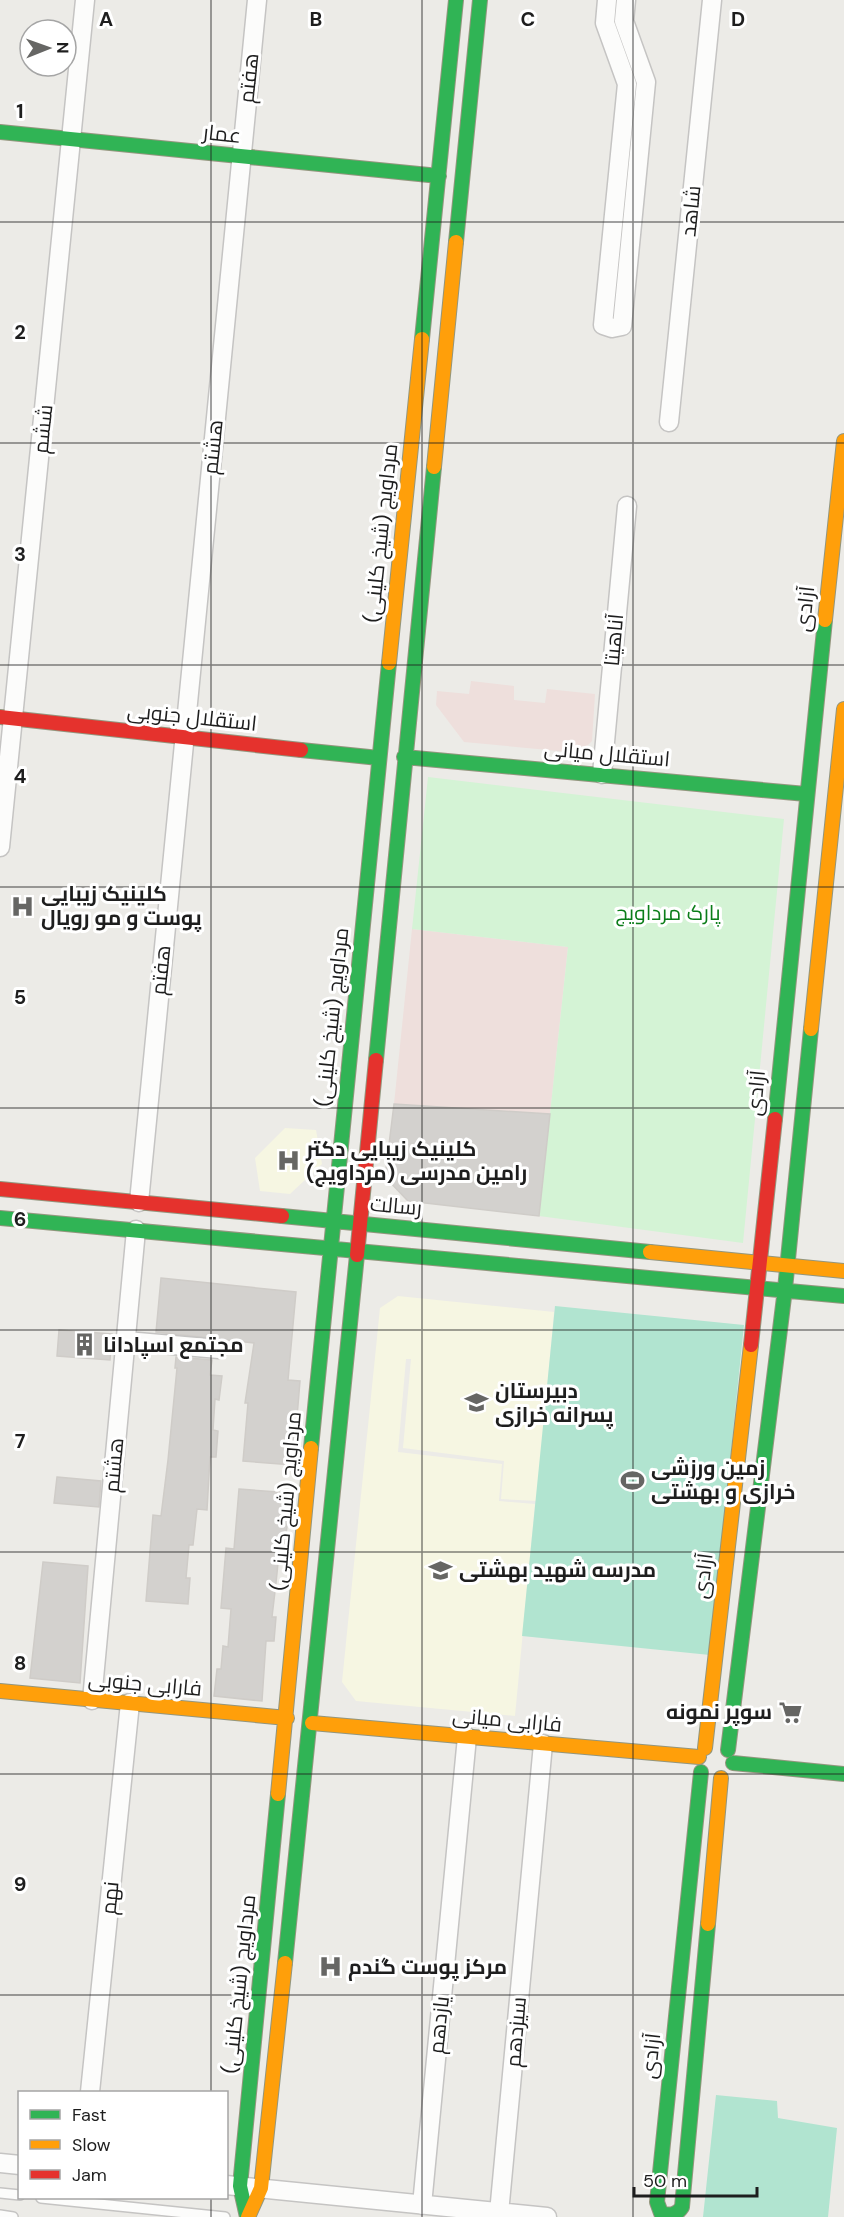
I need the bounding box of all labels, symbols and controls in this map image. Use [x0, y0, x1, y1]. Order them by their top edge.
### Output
text: A [99, 6, 113, 32]
text: B [310, 6, 322, 32]
text: C [521, 6, 535, 32]
text: D [731, 6, 745, 32]
north arrow [18, 18, 78, 78]
text: N [52, 42, 73, 54]
street label: هفتم [232, 52, 266, 104]
text: 1 [16, 98, 24, 124]
street label: عمار [200, 118, 243, 150]
street label: شاهد [674, 184, 708, 238]
text: 2 [14, 319, 26, 345]
street label: ششم [27, 403, 59, 455]
street label: هشتم [196, 418, 230, 476]
street label: مرداویج (شیخ کلینی) [358, 442, 404, 624]
text: 3 [14, 541, 26, 567]
street label: آزادی [789, 584, 821, 633]
street label: آناهیتا [598, 612, 630, 667]
street label: استقلال جنوبی [126, 696, 258, 738]
street label: استقلال میانی [543, 735, 671, 773]
text: 4 [14, 763, 27, 789]
place label: کلینیک زیبایی پوست و مو رویال [41, 880, 202, 933]
hospital icon: کلینیک زیبایی پوست و مو رویال [10, 893, 36, 919]
park label: پارک مرداویج [615, 899, 721, 927]
street label: مرداویج (شیخ کلینی) [309, 926, 355, 1108]
street label: هفتم [144, 944, 178, 996]
text: 5 [14, 984, 26, 1010]
street label: آزادی [740, 1069, 772, 1117]
place label: کلینیک زیبایی دکتر رامین مدرسی (مرداویج) [305, 1135, 527, 1187]
hospital icon: کلینیک زیبایی دکتر رامین مدرسی (مرداویج) [275, 1148, 301, 1174]
street label: رسالت [369, 1190, 423, 1222]
text: 6 [14, 1206, 26, 1232]
place label: مجتمع اسپادانا [103, 1331, 244, 1359]
building icon: مجتمع اسپادانا [72, 1332, 98, 1358]
place label: دبیرستان پسرانه خرازی [495, 1377, 614, 1430]
school or university icon: دبیرستان پسرانه خرازی [464, 1390, 490, 1416]
street label: مرداویج (شیخ کلینی) [264, 1410, 308, 1592]
text: 7 [15, 1428, 26, 1454]
street label: هشتم [98, 1436, 130, 1494]
place label: زمین ورزشی خرازی و بهشتی [651, 1454, 795, 1506]
sports icon: زمین ورزشی خرازی و بهشتی [620, 1467, 646, 1493]
street label: آزادی [686, 1551, 720, 1600]
place label: مدرسه شهید بهشتی [459, 1556, 656, 1584]
school or university icon: مدرسه شهید بهشتی [428, 1557, 454, 1583]
text: 8 [14, 1650, 26, 1676]
street label: فارابی جنوبی [87, 1665, 203, 1703]
place label: سوپر نمونه [666, 1698, 772, 1727]
supermarket icon: سوپر نمونه [777, 1699, 803, 1725]
street label: فارابی میانی [451, 1701, 563, 1739]
text: 9 [14, 1871, 26, 1897]
street label: نهم [94, 1880, 126, 1916]
street label: مرداویج (شیخ کلینی) [216, 1893, 262, 2075]
place label: مرکز پوست گندم [348, 1953, 507, 1982]
hospital icon: مرکز پوست گندم [317, 1954, 343, 1980]
street label: یازدهم [422, 1994, 456, 2055]
street label: سیزدهم [499, 1996, 533, 2068]
street label: آزادی [635, 2031, 667, 2080]
legend [18, 2091, 228, 2199]
text: Fast [72, 2103, 107, 2127]
text: Slow [72, 2133, 111, 2157]
scale bar [634, 2160, 757, 2198]
text: Jam [72, 2163, 107, 2187]
text: 50 m [643, 2169, 687, 2193]

